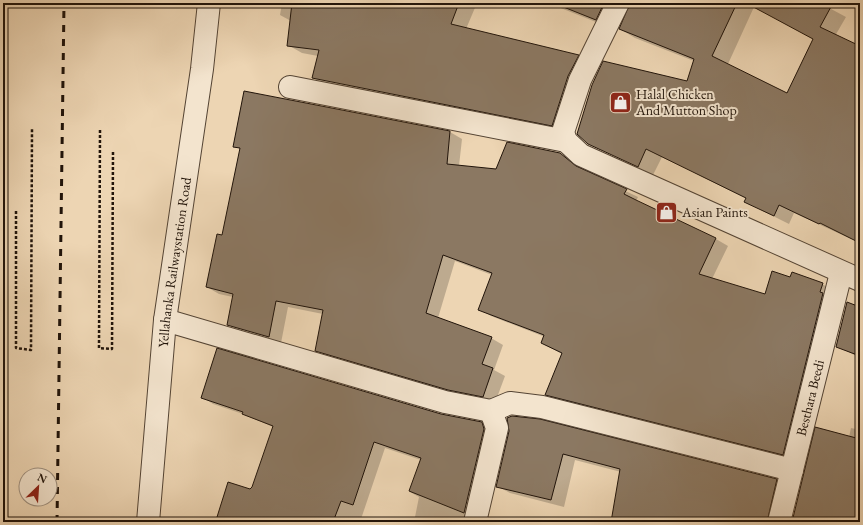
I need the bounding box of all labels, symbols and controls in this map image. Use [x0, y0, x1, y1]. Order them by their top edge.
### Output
place label: Halal Chicken And Mutton Shop [635, 85, 737, 119]
shop icon: Halal Chicken And Mutton Shop [607, 89, 633, 115]
street label: Yellahanka Railwaystation Road [154, 175, 195, 348]
shop icon: Asian Paints [653, 199, 679, 225]
place label: Asian Paints [681, 203, 748, 221]
street label: Besthara Beedi [792, 357, 828, 438]
north arrow [18, 467, 58, 507]
text: N [35, 470, 49, 486]

